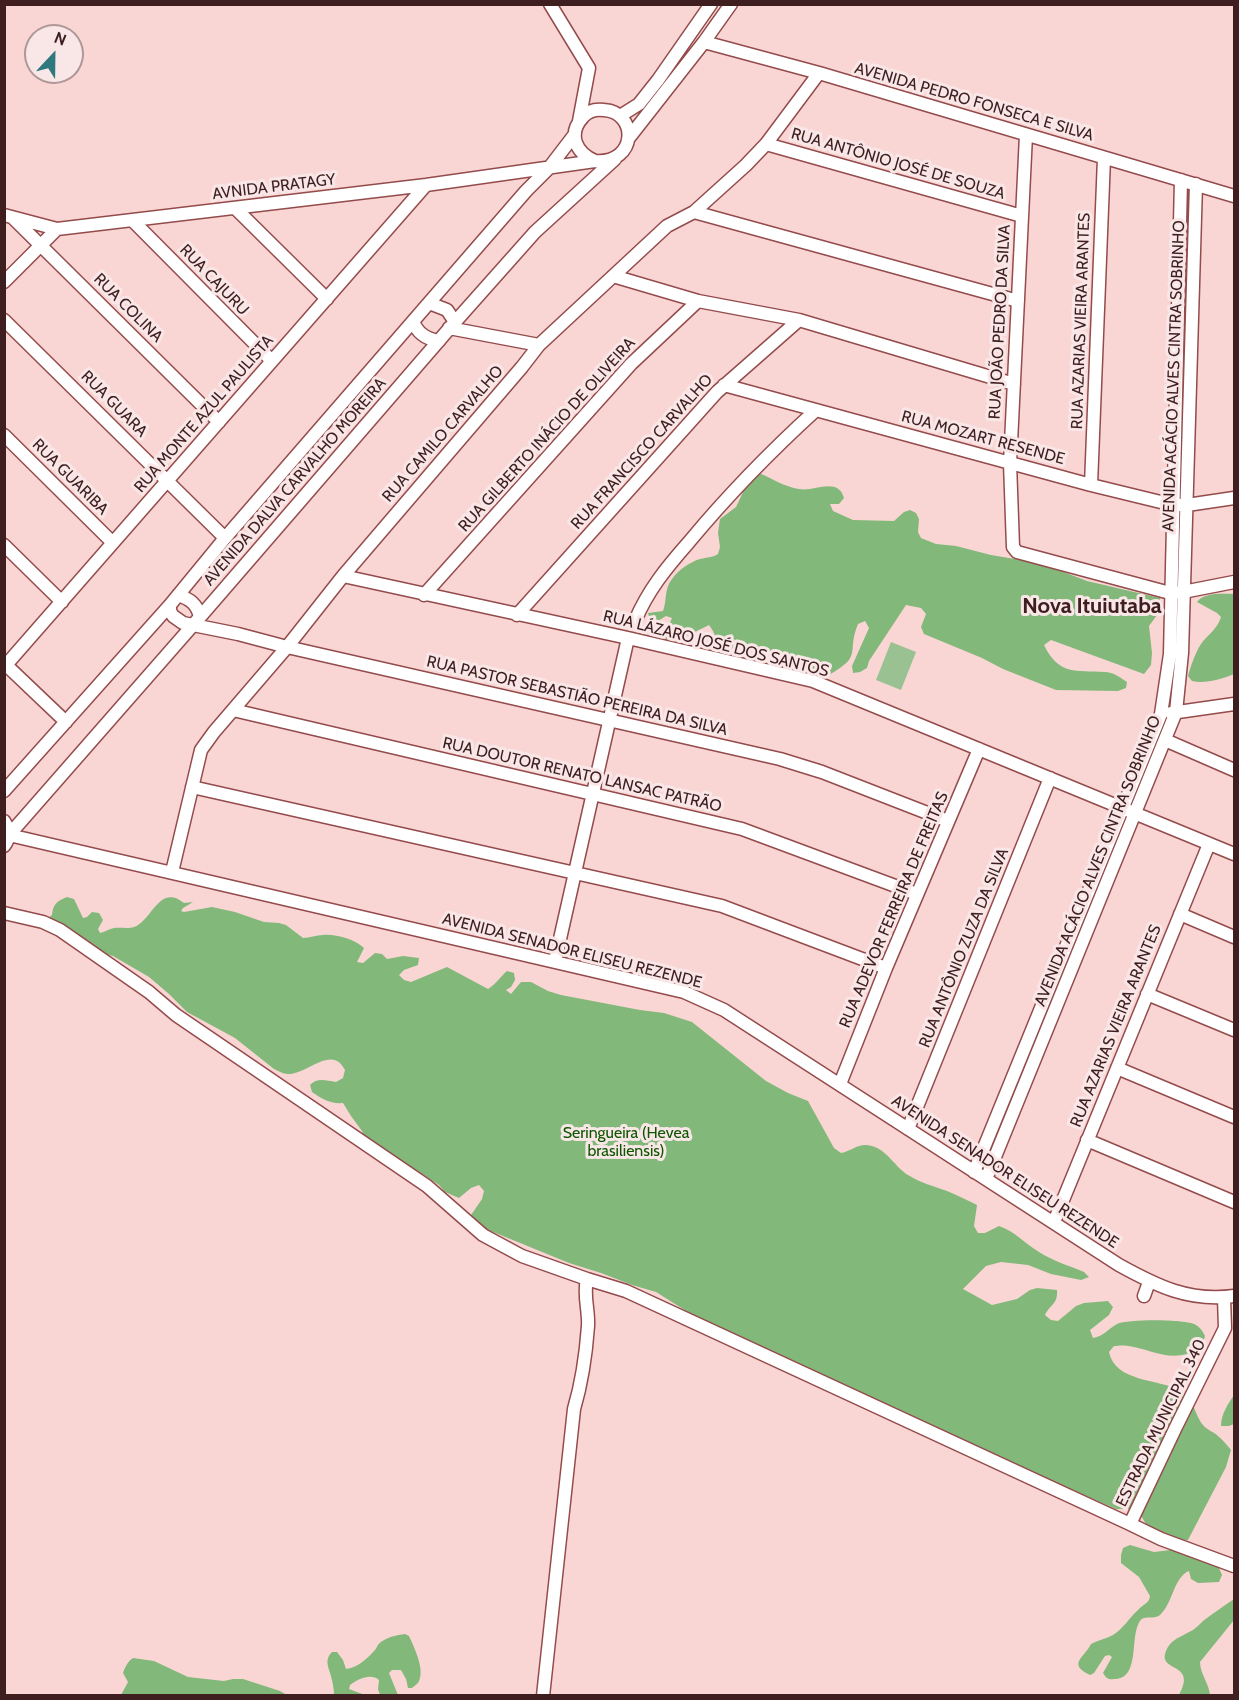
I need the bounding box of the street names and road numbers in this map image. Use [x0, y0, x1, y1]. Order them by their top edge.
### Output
street label: AVENIDA PEDRO FONSECA E SILVA [852, 59, 1096, 145]
street label: RUA ANTÔNIO JOSÉ DE SOUZA [789, 124, 1007, 204]
street label: AVNIDA PRATAGY [211, 170, 337, 204]
street label: RUA AZARIAS VIEIRA ARANTES [1068, 212, 1094, 430]
street label: AVENIDA ACÁCIO ALVES CINTRA SOBRINHO [1159, 220, 1189, 532]
street label: RUA JOÃO PEDRO DA SILVA [985, 224, 1015, 420]
street label: RUA CAJURU [175, 241, 253, 319]
street label: RUA COLINA [90, 270, 166, 346]
street label: RUA MONTE AZUL PAULISTA [130, 331, 278, 497]
street label: RUA GILBERTO INÁCIO DE OLIVEIRA [455, 334, 639, 536]
street label: RUA CAMILO CARVALHO [379, 362, 507, 506]
street label: RUA GUARA [77, 367, 151, 441]
street label: RUA FRANCISCO CARVALHO [567, 370, 717, 534]
street label: AVENIDA DALVA CARVALHO MOREIRA [200, 374, 390, 590]
street label: RUA MOZART RESENDE [899, 407, 1067, 469]
street label: RUA GUARIBA [28, 435, 112, 519]
street label: RUA LÁZARO JOSÉ DOS SANTOS [601, 607, 831, 681]
street label: RUA PASTOR SEBASTIÃO PEREIRA DA SILVA [425, 652, 729, 740]
street label: AVENIDA ACÁCIO ALVES CINTRA SOBRINHO [1031, 713, 1165, 1009]
street label: RUA DOUTOR RENATO LANSAC PATRÃO [441, 733, 723, 817]
street label: RUA ADEVOR FERREIRA DE FREITAS [835, 789, 953, 1031]
street label: RUA ANTÔNIO ZUZA DA SILVA [915, 845, 1013, 1051]
street label: AVENIDA SENADOR ELISEU REZENDE [440, 909, 704, 993]
street label: RUA AZARIAS VIEIRA ARANTES [1067, 922, 1165, 1130]
street label: AVENIDA SENADOR ELISEU REZENDE [888, 1091, 1122, 1253]
street label: ESTRADA MUNICIPAL 340 [1112, 1336, 1210, 1510]

